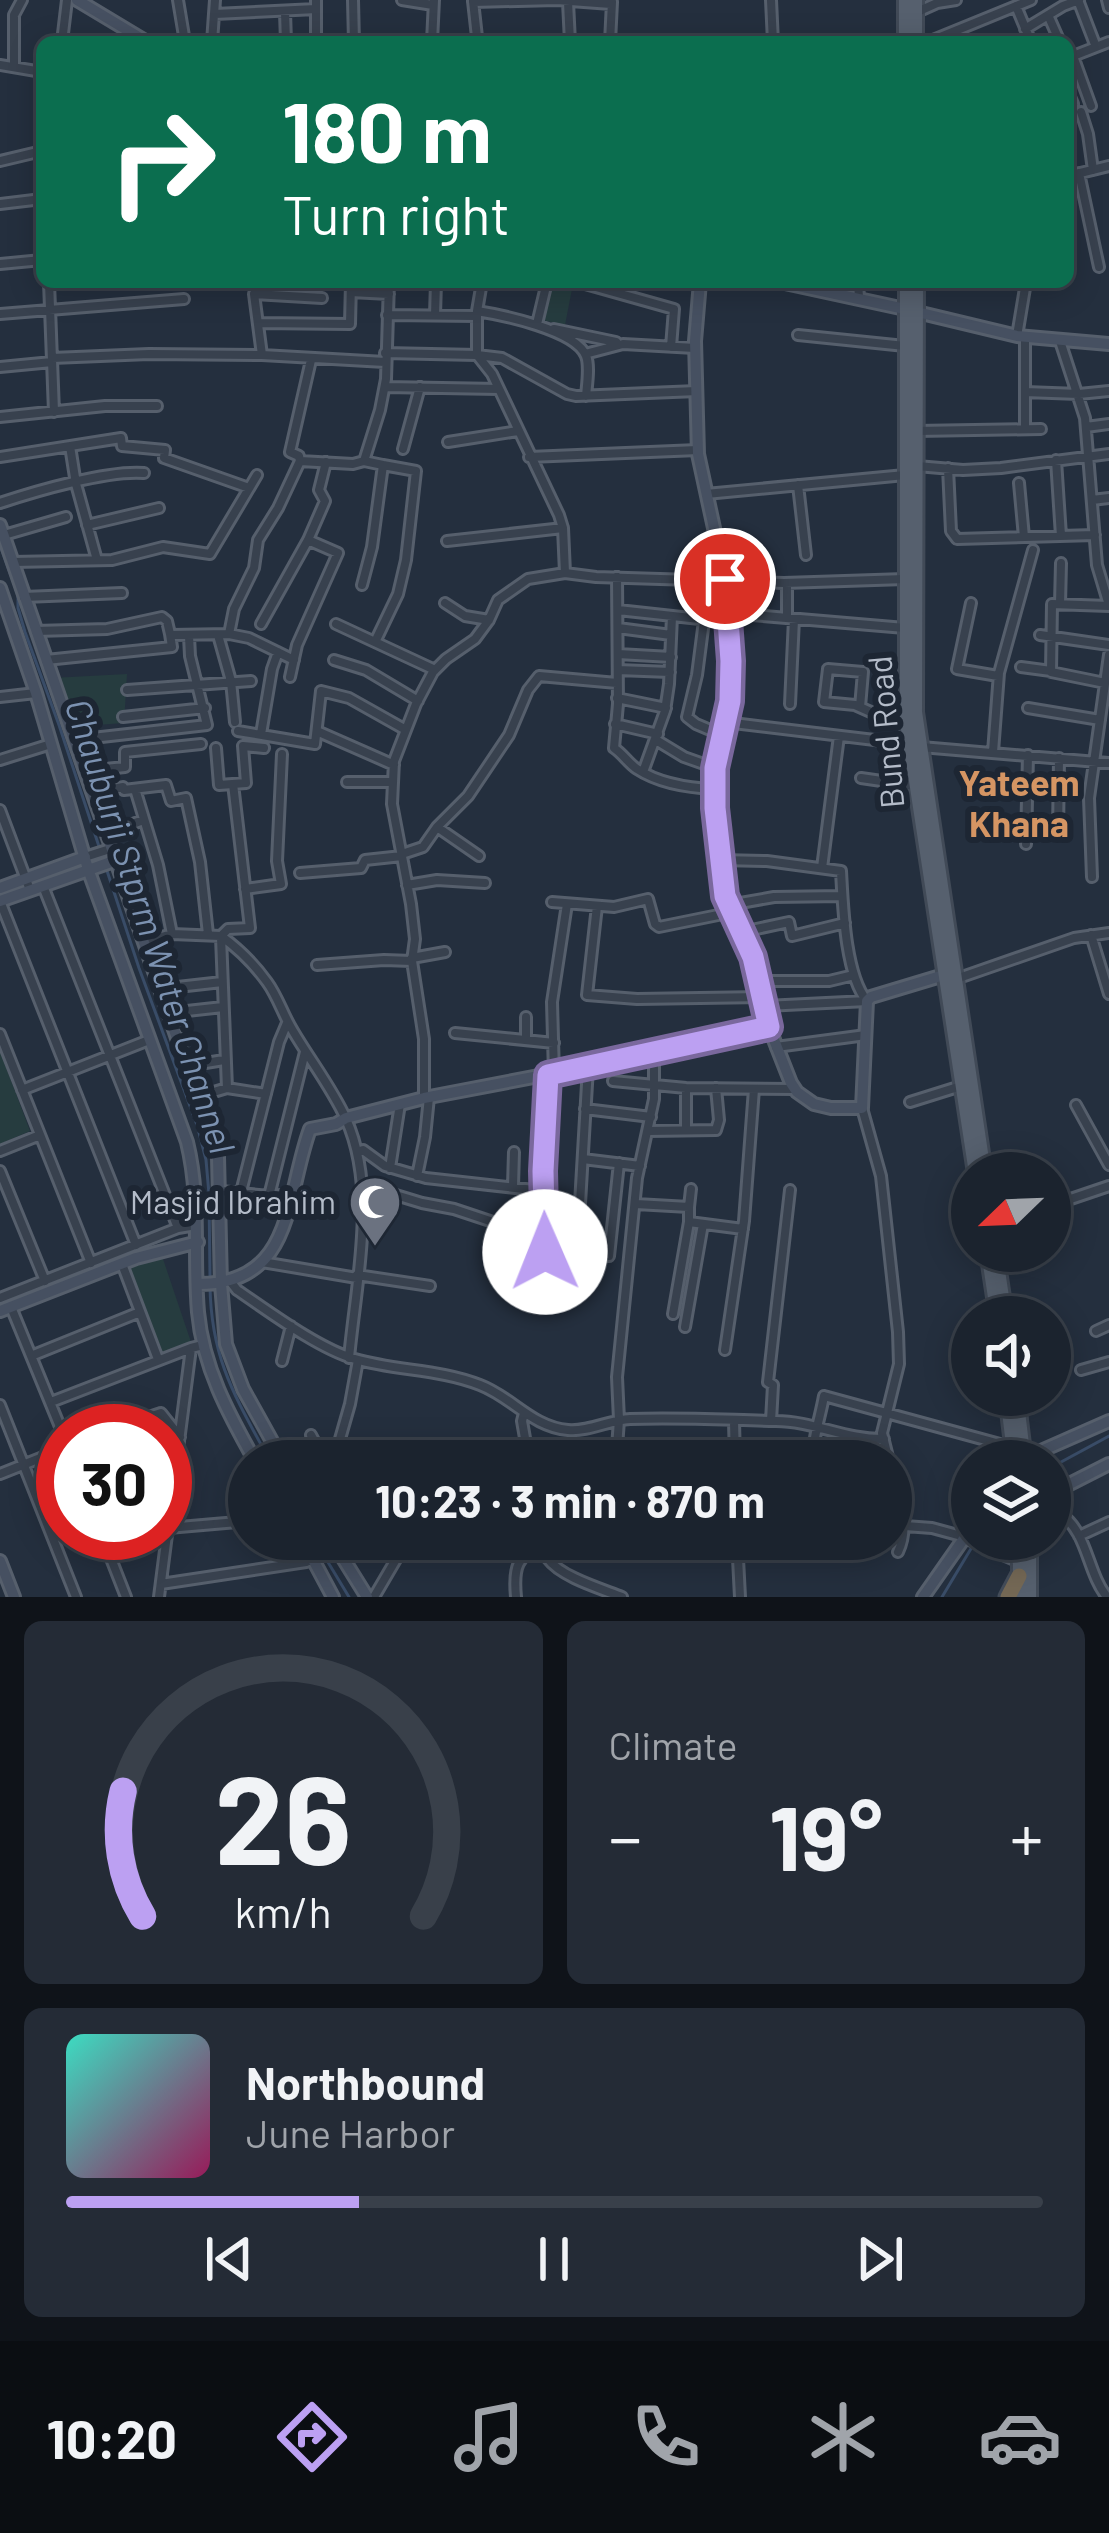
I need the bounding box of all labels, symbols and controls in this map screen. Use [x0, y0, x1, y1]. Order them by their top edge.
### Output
text: 180 m [282, 79, 492, 180]
icon: right [84, 84, 240, 240]
text: Turn right [282, 181, 510, 246]
pin [674, 528, 776, 630]
icon: arrive [692, 546, 758, 612]
street label: Bund Road [858, 654, 912, 810]
water label: Chauburji Stprm Water Channel [58, 693, 245, 1158]
district label: Yateem Khana [958, 760, 1080, 844]
north arrow [951, 1152, 1071, 1272]
map controls [951, 1152, 1071, 1560]
mosque icon: Masjid Ibrahim [347, 1174, 403, 1248]
place label: Masjid Ibrahim [130, 1181, 336, 1221]
position arrow [482, 1189, 608, 1315]
button: sound [951, 1296, 1071, 1416]
speed limit sign: 30 [36, 1404, 192, 1560]
button: layers [951, 1440, 1071, 1560]
text: 10:23 · 3 min · 870 m [375, 1473, 765, 1527]
text: Climate [609, 1721, 738, 1768]
text: 26 [215, 1740, 352, 1890]
text: 19° [769, 1781, 883, 1889]
text: − [609, 1796, 642, 1875]
text: + [1010, 1796, 1043, 1875]
text: km/h [235, 1884, 332, 1936]
text: Northbound [246, 2055, 485, 2109]
text: June Harbor [246, 2109, 455, 2156]
icon: previous [196, 2226, 262, 2292]
icon: pause [521, 2226, 587, 2292]
icon: next [847, 2226, 913, 2292]
icon: directions [270, 2395, 354, 2479]
icon: music [447, 2395, 531, 2479]
icon: phone [624, 2395, 708, 2479]
icon: climate [801, 2395, 885, 2479]
icon: car [978, 2395, 1062, 2479]
text: 10:20 [47, 2405, 177, 2470]

